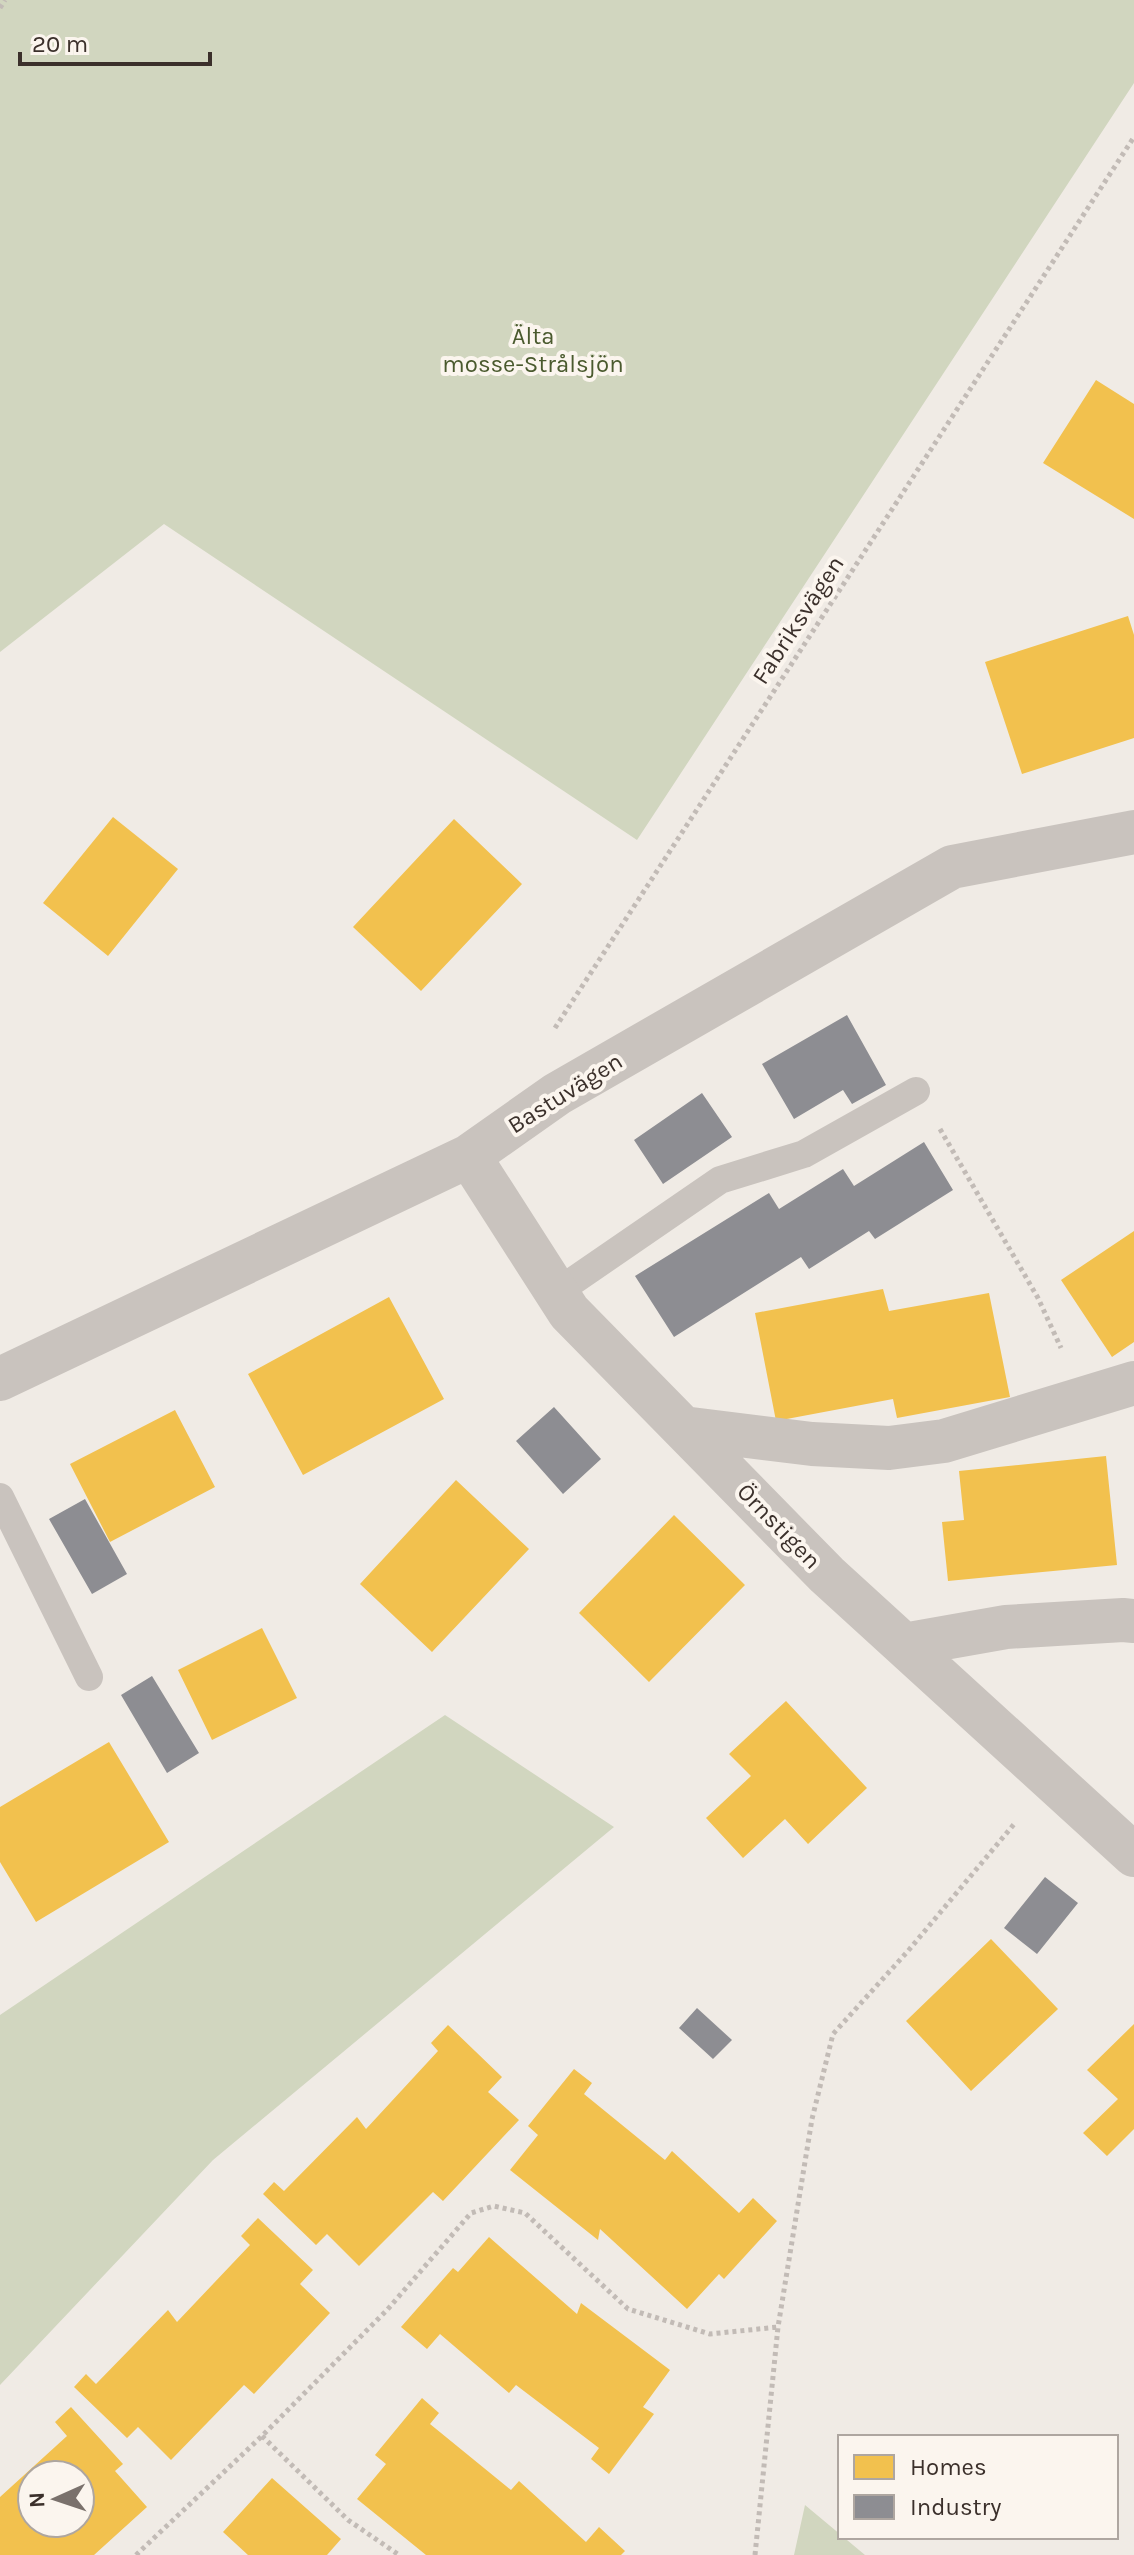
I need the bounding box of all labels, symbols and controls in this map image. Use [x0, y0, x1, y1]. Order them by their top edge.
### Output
scale bar [20, 16, 210, 66]
text: 20 m [32, 30, 88, 58]
park label: Älta mosse-Strålsjön [442, 322, 624, 378]
street label: Fabriksvägen [746, 551, 850, 689]
street label: Bastuvägen [502, 1047, 628, 1139]
street label: Örnstigen [731, 1478, 827, 1574]
legend [838, 2435, 1118, 2539]
text: Homes [910, 2453, 987, 2481]
north arrow [16, 2459, 96, 2539]
text: N [24, 2491, 50, 2509]
text: Industry [910, 2493, 1001, 2521]

